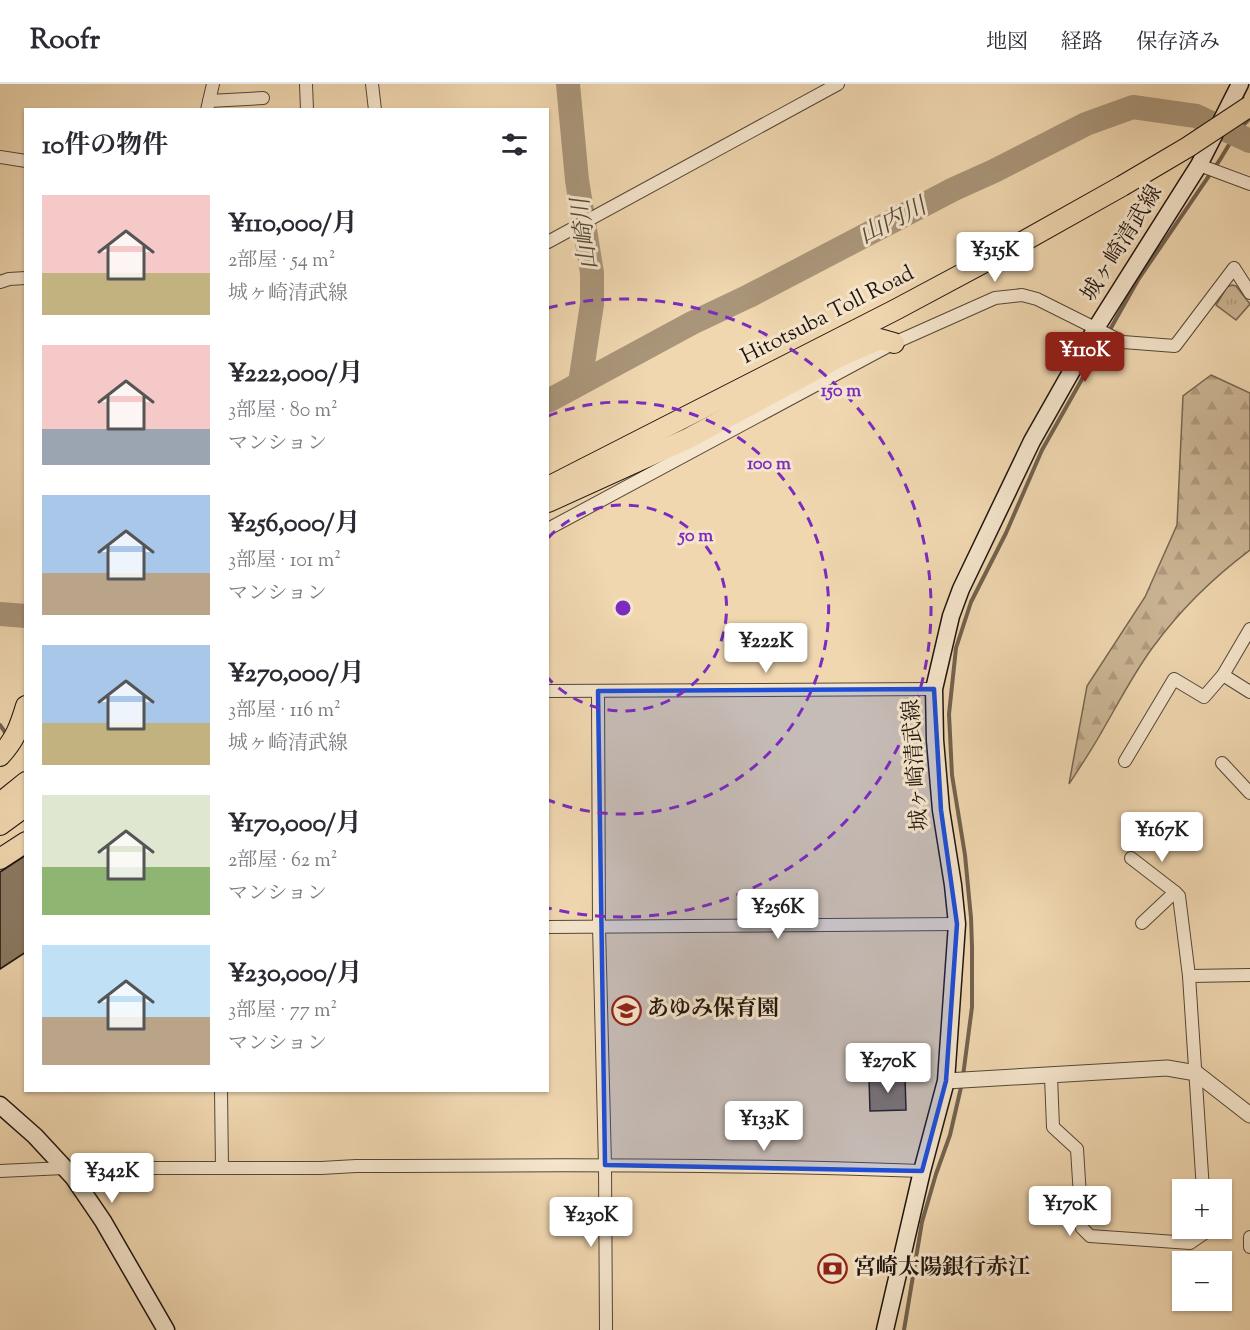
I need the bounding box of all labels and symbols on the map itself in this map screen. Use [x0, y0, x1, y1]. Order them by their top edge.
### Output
street label: 城ヶ崎清武線 [1074, 180, 1172, 308]
water label: 山内川 [853, 189, 935, 253]
water label: 山崎川 [564, 193, 607, 272]
pin: ¥315K [953, 232, 1037, 283]
street label: Hitotsuba Toll Road [736, 259, 920, 373]
pin: ¥110K [1043, 332, 1127, 383]
text: 150 m [821, 379, 861, 405]
text: 100 m [747, 452, 791, 478]
text: 50 m [677, 524, 713, 550]
centre of rings [613, 598, 633, 618]
pin: ¥222K [724, 623, 808, 674]
street label: 城ヶ崎清武線 [896, 698, 938, 832]
pin: ¥167K [1120, 812, 1204, 863]
pin: ¥256K [736, 889, 820, 940]
school or university icon: あゆみ保育園 [610, 994, 642, 1026]
place label: あゆみ保育園 [647, 994, 779, 1026]
pin: ¥270K [846, 1043, 930, 1094]
pin: ¥133K [722, 1101, 806, 1152]
pin: ¥342K [70, 1153, 154, 1204]
pin: ¥170K [1028, 1186, 1112, 1237]
pin: ¥230K [549, 1197, 633, 1248]
bank icon: 宮崎太陽銀行赤江 [817, 1253, 849, 1285]
place label: 宮崎太陽銀行赤江 [854, 1253, 1030, 1285]

